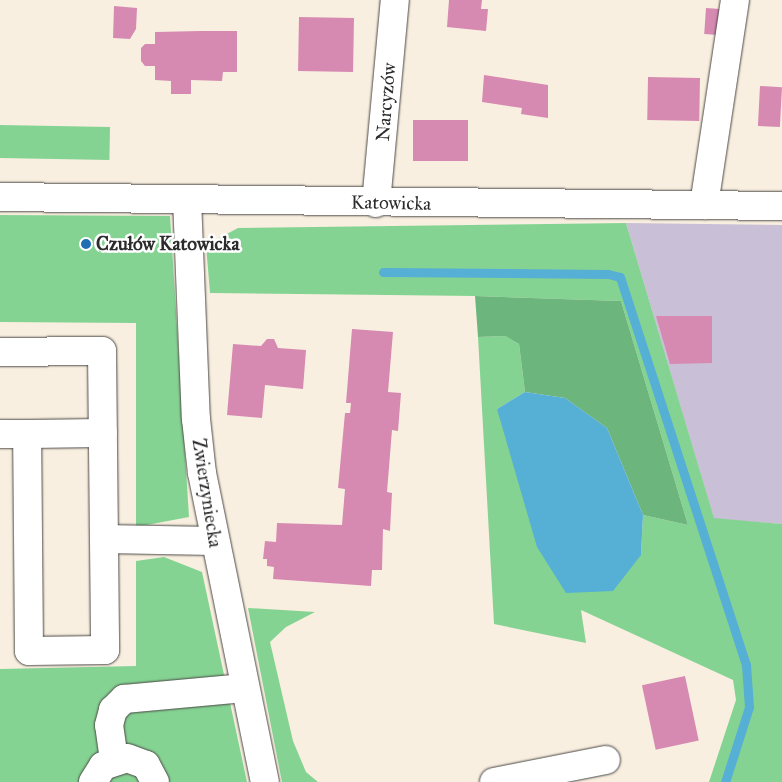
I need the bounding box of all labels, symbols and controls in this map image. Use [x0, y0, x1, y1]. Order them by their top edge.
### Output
street label: Narcyzów [371, 62, 401, 142]
street label: Katowicka [351, 191, 431, 215]
place label: Czułów Katowicka [96, 233, 239, 255]
marker: Czułów Katowicka [80, 238, 92, 250]
street label: Zwierzyniecka [187, 437, 227, 549]

